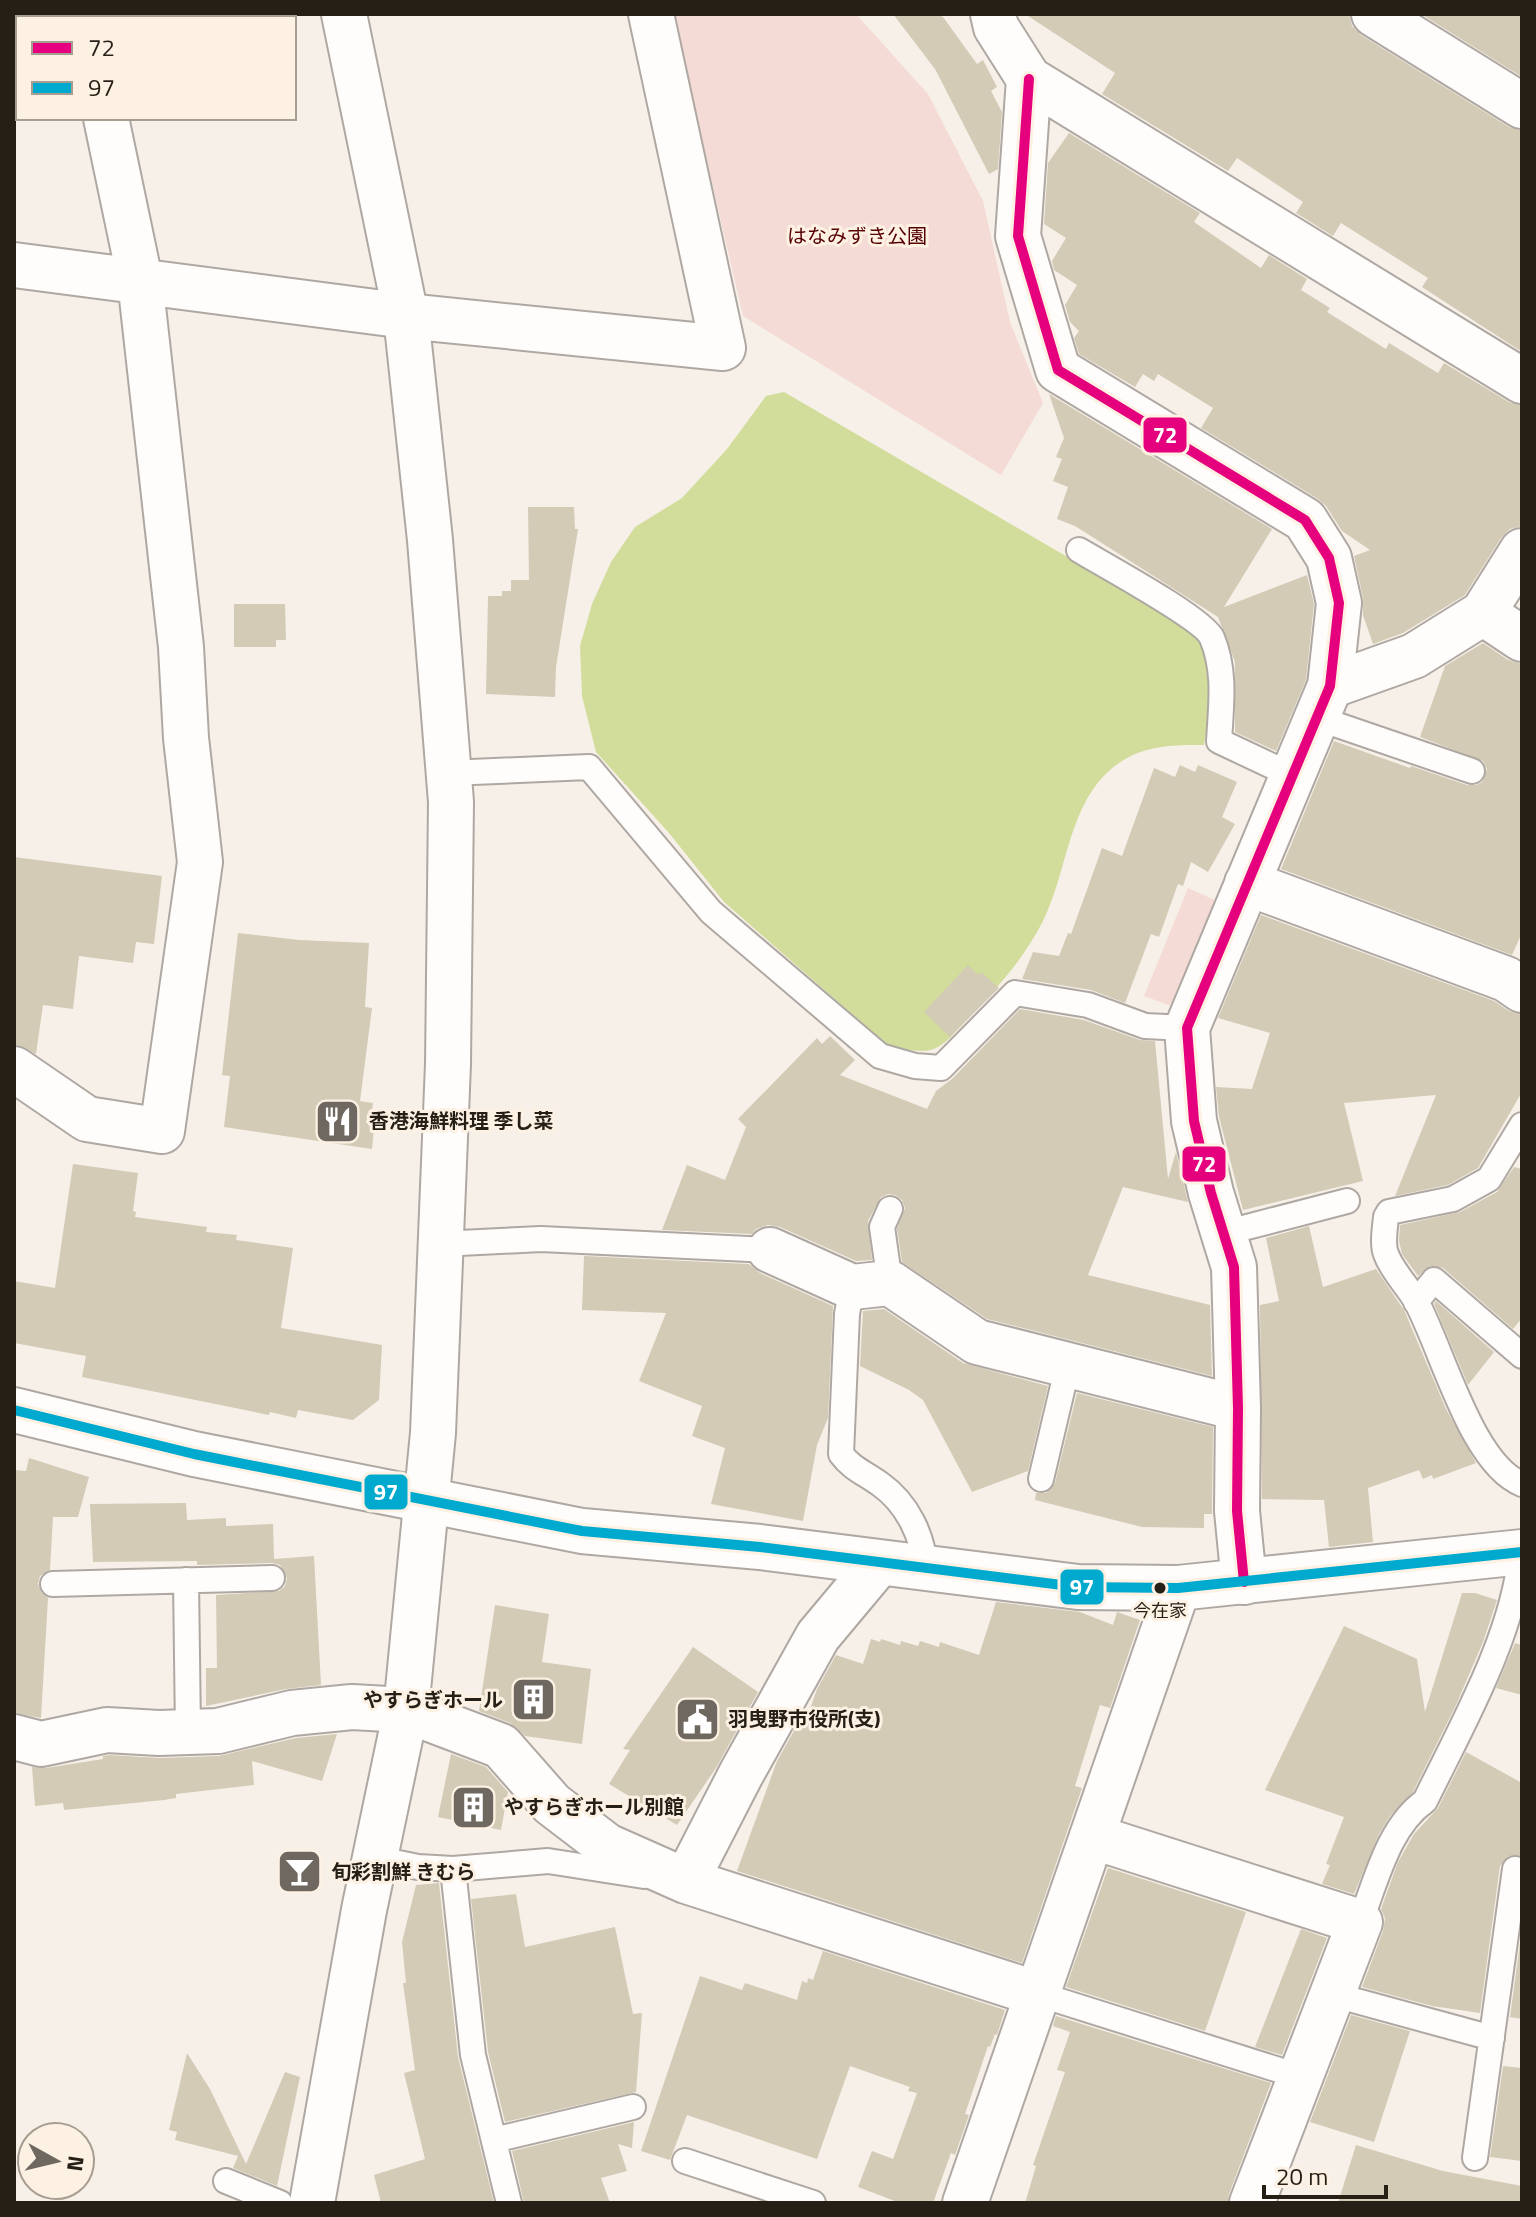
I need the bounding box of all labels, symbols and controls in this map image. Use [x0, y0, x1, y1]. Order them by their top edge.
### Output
legend [16, 16, 296, 120]
text: 72 [88, 29, 115, 65]
text: 97 [88, 69, 115, 105]
park label: はなみずき公園 [787, 220, 927, 251]
line badge: 72 [1142, 416, 1188, 454]
text: 72 [1153, 418, 1177, 452]
restaurant icon: 香港海鮮料理 季し菜 [314, 1097, 362, 1145]
place label: 香港海鮮料理 季し菜 [369, 1105, 553, 1136]
line badge: 72 [1181, 1145, 1227, 1183]
text: 72 [1192, 1147, 1216, 1181]
line badge: 97 [363, 1473, 409, 1511]
text: 97 [374, 1475, 398, 1509]
line badge: 97 [1059, 1568, 1105, 1606]
text: 97 [1070, 1570, 1094, 1604]
marker: 今在家 [1152, 1580, 1168, 1596]
place label: 今在家 [1133, 1597, 1187, 1624]
building icon: やすらぎホール [510, 1676, 558, 1724]
place label: やすらぎホール [363, 1684, 503, 1715]
public building icon: 羽曳野市役所(支) [673, 1695, 721, 1743]
place label: 羽曳野市役所(支) [728, 1703, 880, 1734]
building icon: やすらぎホール別館 [449, 1783, 497, 1831]
place label: やすらぎホール別館 [504, 1791, 684, 1822]
bar icon: 旬彩割鮮 きむら [276, 1848, 324, 1896]
place label: 旬彩割鮮 きむら [331, 1856, 475, 1887]
north arrow [16, 2121, 96, 2201]
scale bar [1264, 2149, 1386, 2199]
text: N [58, 2154, 94, 2174]
text: 20 m [1276, 2158, 1328, 2194]

